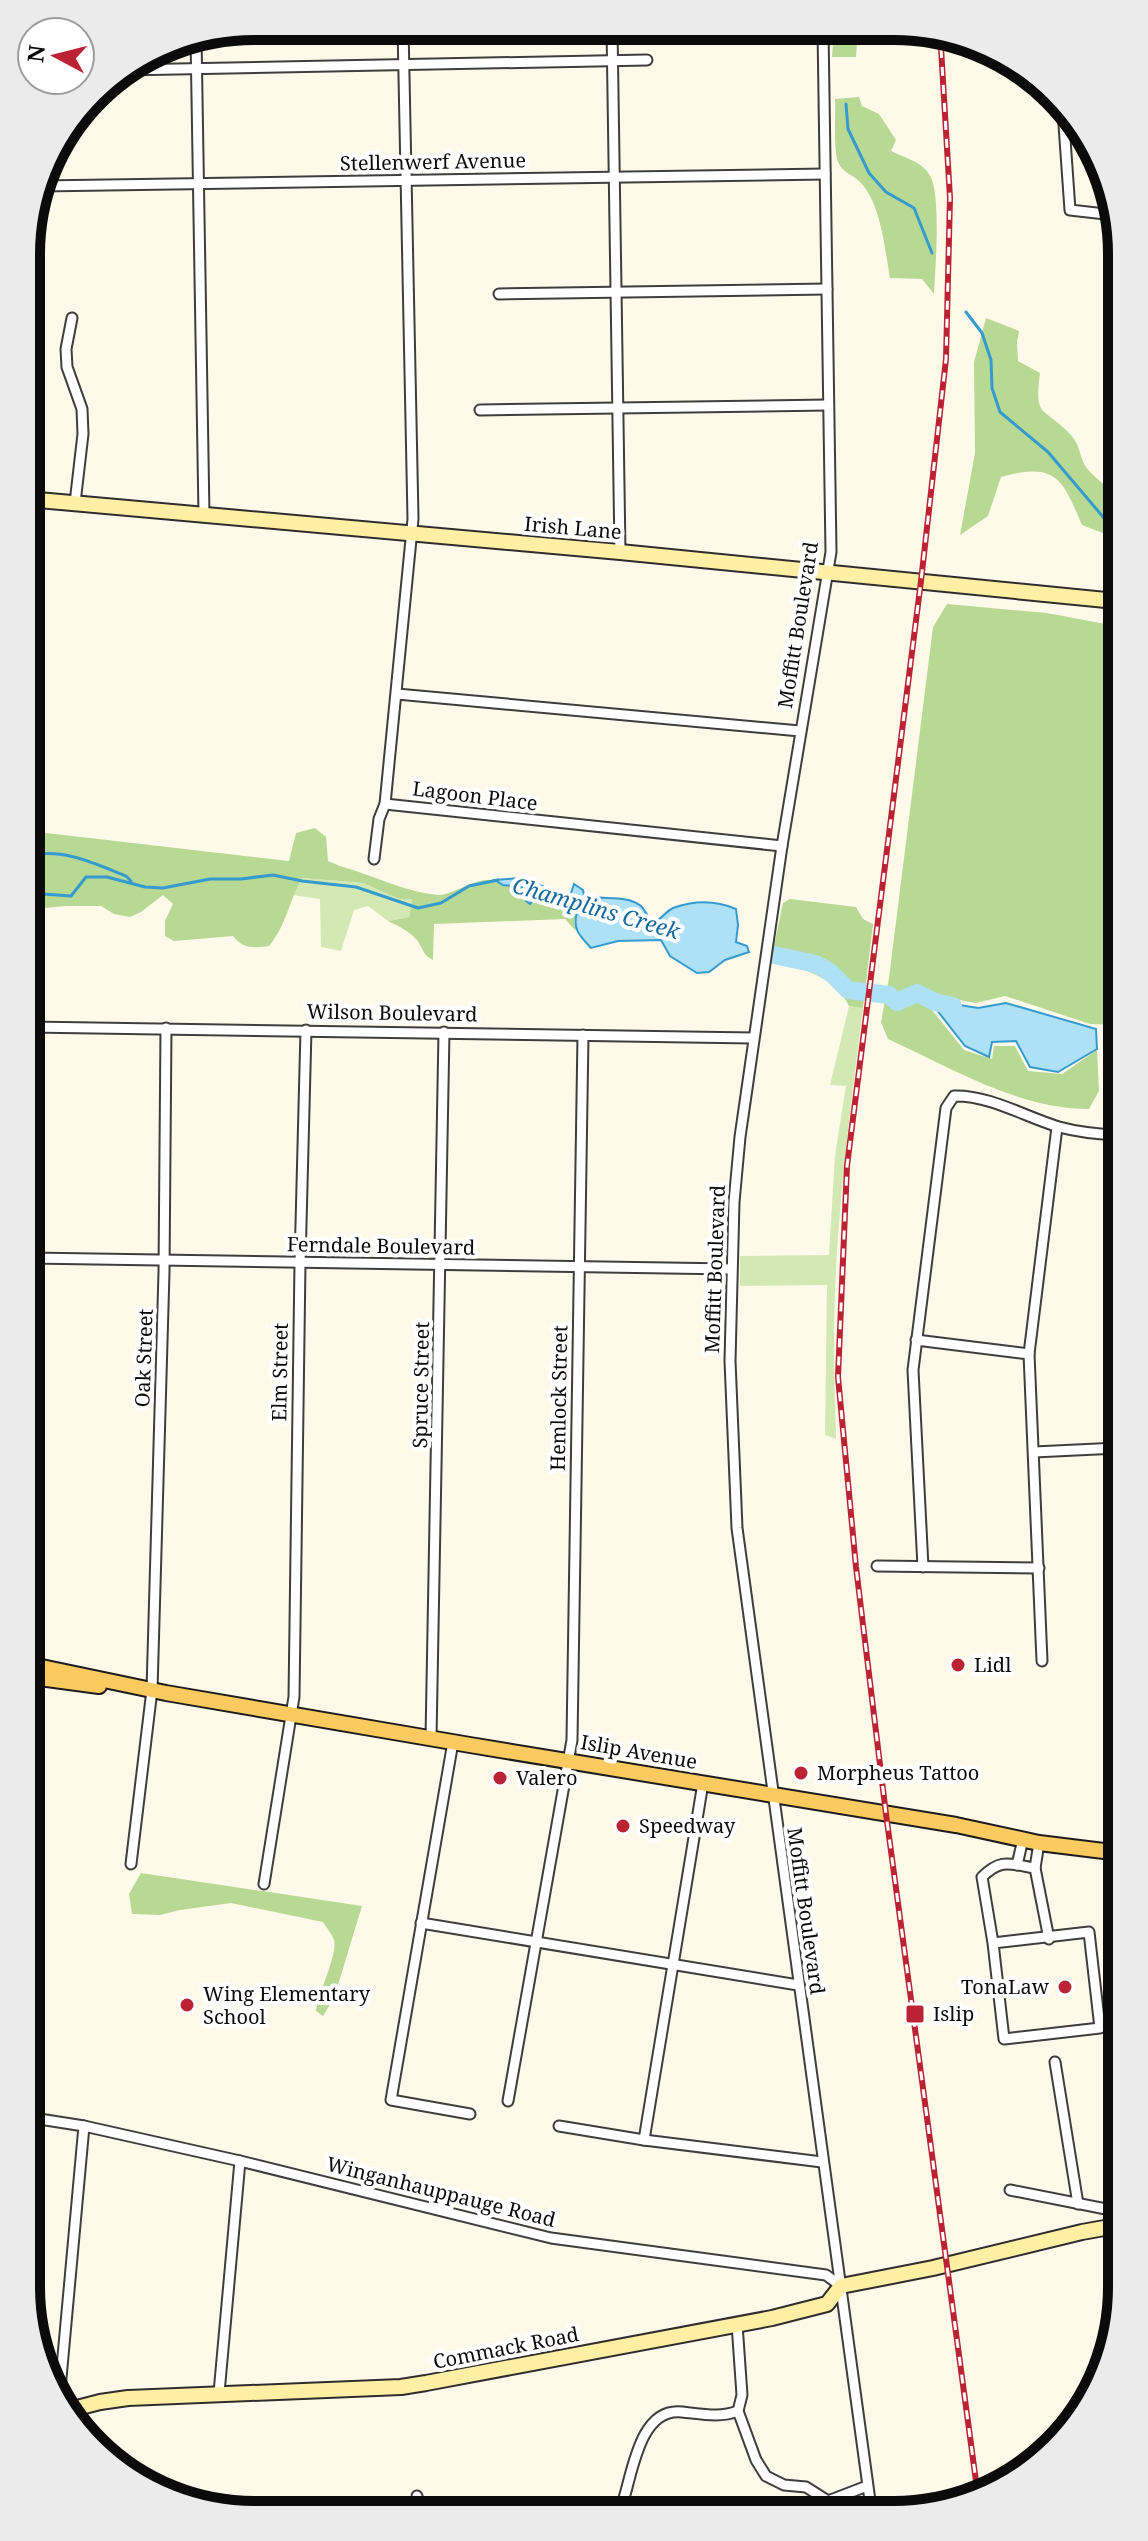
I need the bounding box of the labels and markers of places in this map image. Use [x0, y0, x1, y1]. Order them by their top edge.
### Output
place label: Lidl [974, 1651, 1011, 1678]
marker: Lidl [949, 1656, 967, 1674]
place label: Morpheus Tattoo [817, 1759, 979, 1786]
place label: Valero [516, 1764, 577, 1791]
marker: Morpheus Tattoo [792, 1764, 810, 1782]
marker: Valero [491, 1769, 509, 1787]
place label: Speedway [639, 1812, 736, 1839]
marker: Speedway [614, 1817, 632, 1835]
place label: TonaLaw [961, 1973, 1050, 2000]
marker: TonaLaw [1056, 1978, 1074, 1996]
place label: Wing Elementary School [203, 1980, 371, 2030]
marker: Wing Elementary School [178, 1996, 196, 2014]
place label: Islip [933, 2000, 974, 2027]
marker: Islip [904, 2003, 926, 2025]

